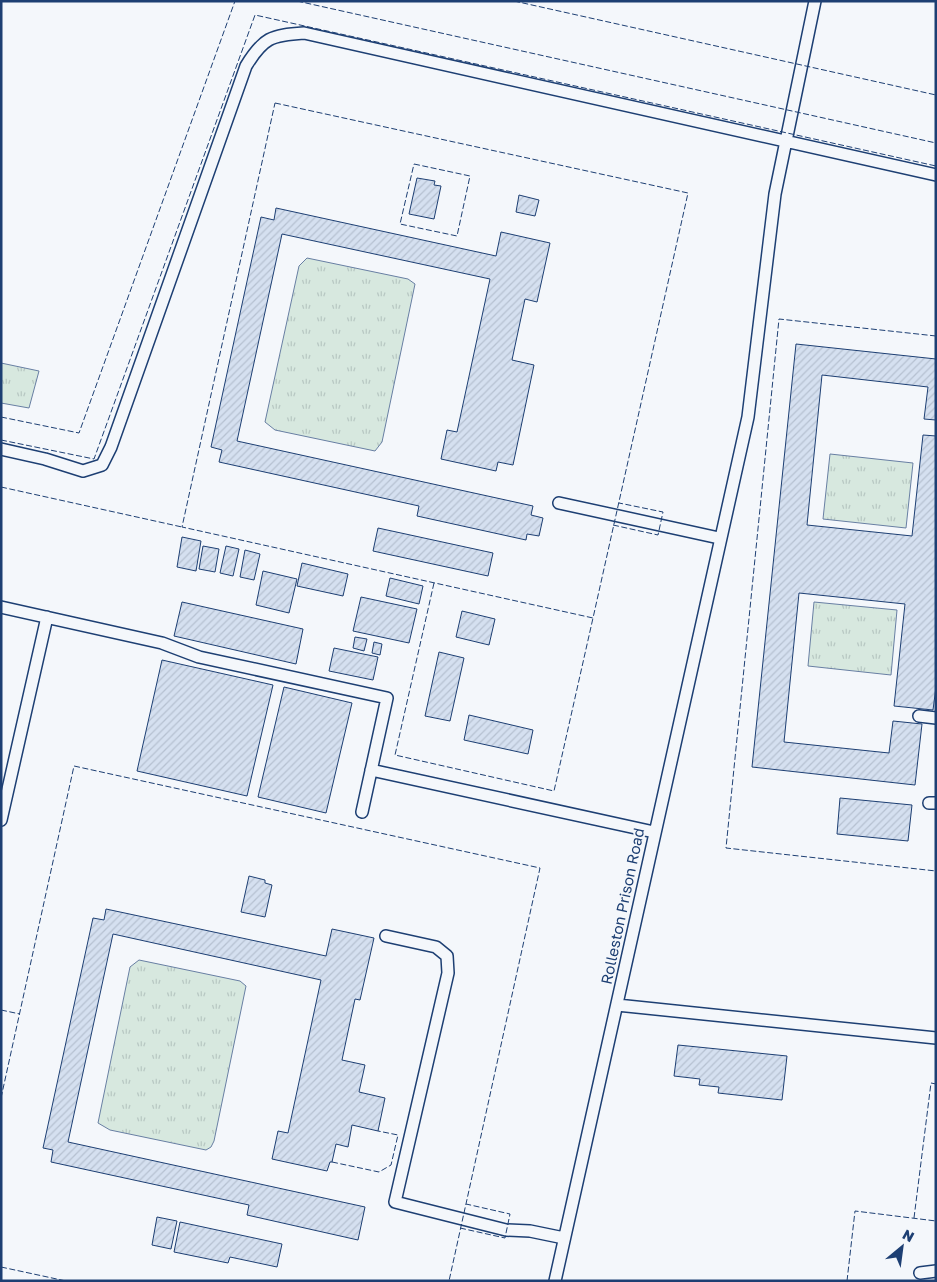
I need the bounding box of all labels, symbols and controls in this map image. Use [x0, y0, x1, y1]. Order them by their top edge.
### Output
street label: Rolleston Prison Road [597, 826, 647, 986]
north arrow [877, 1222, 927, 1272]
text: N [900, 1225, 917, 1245]

